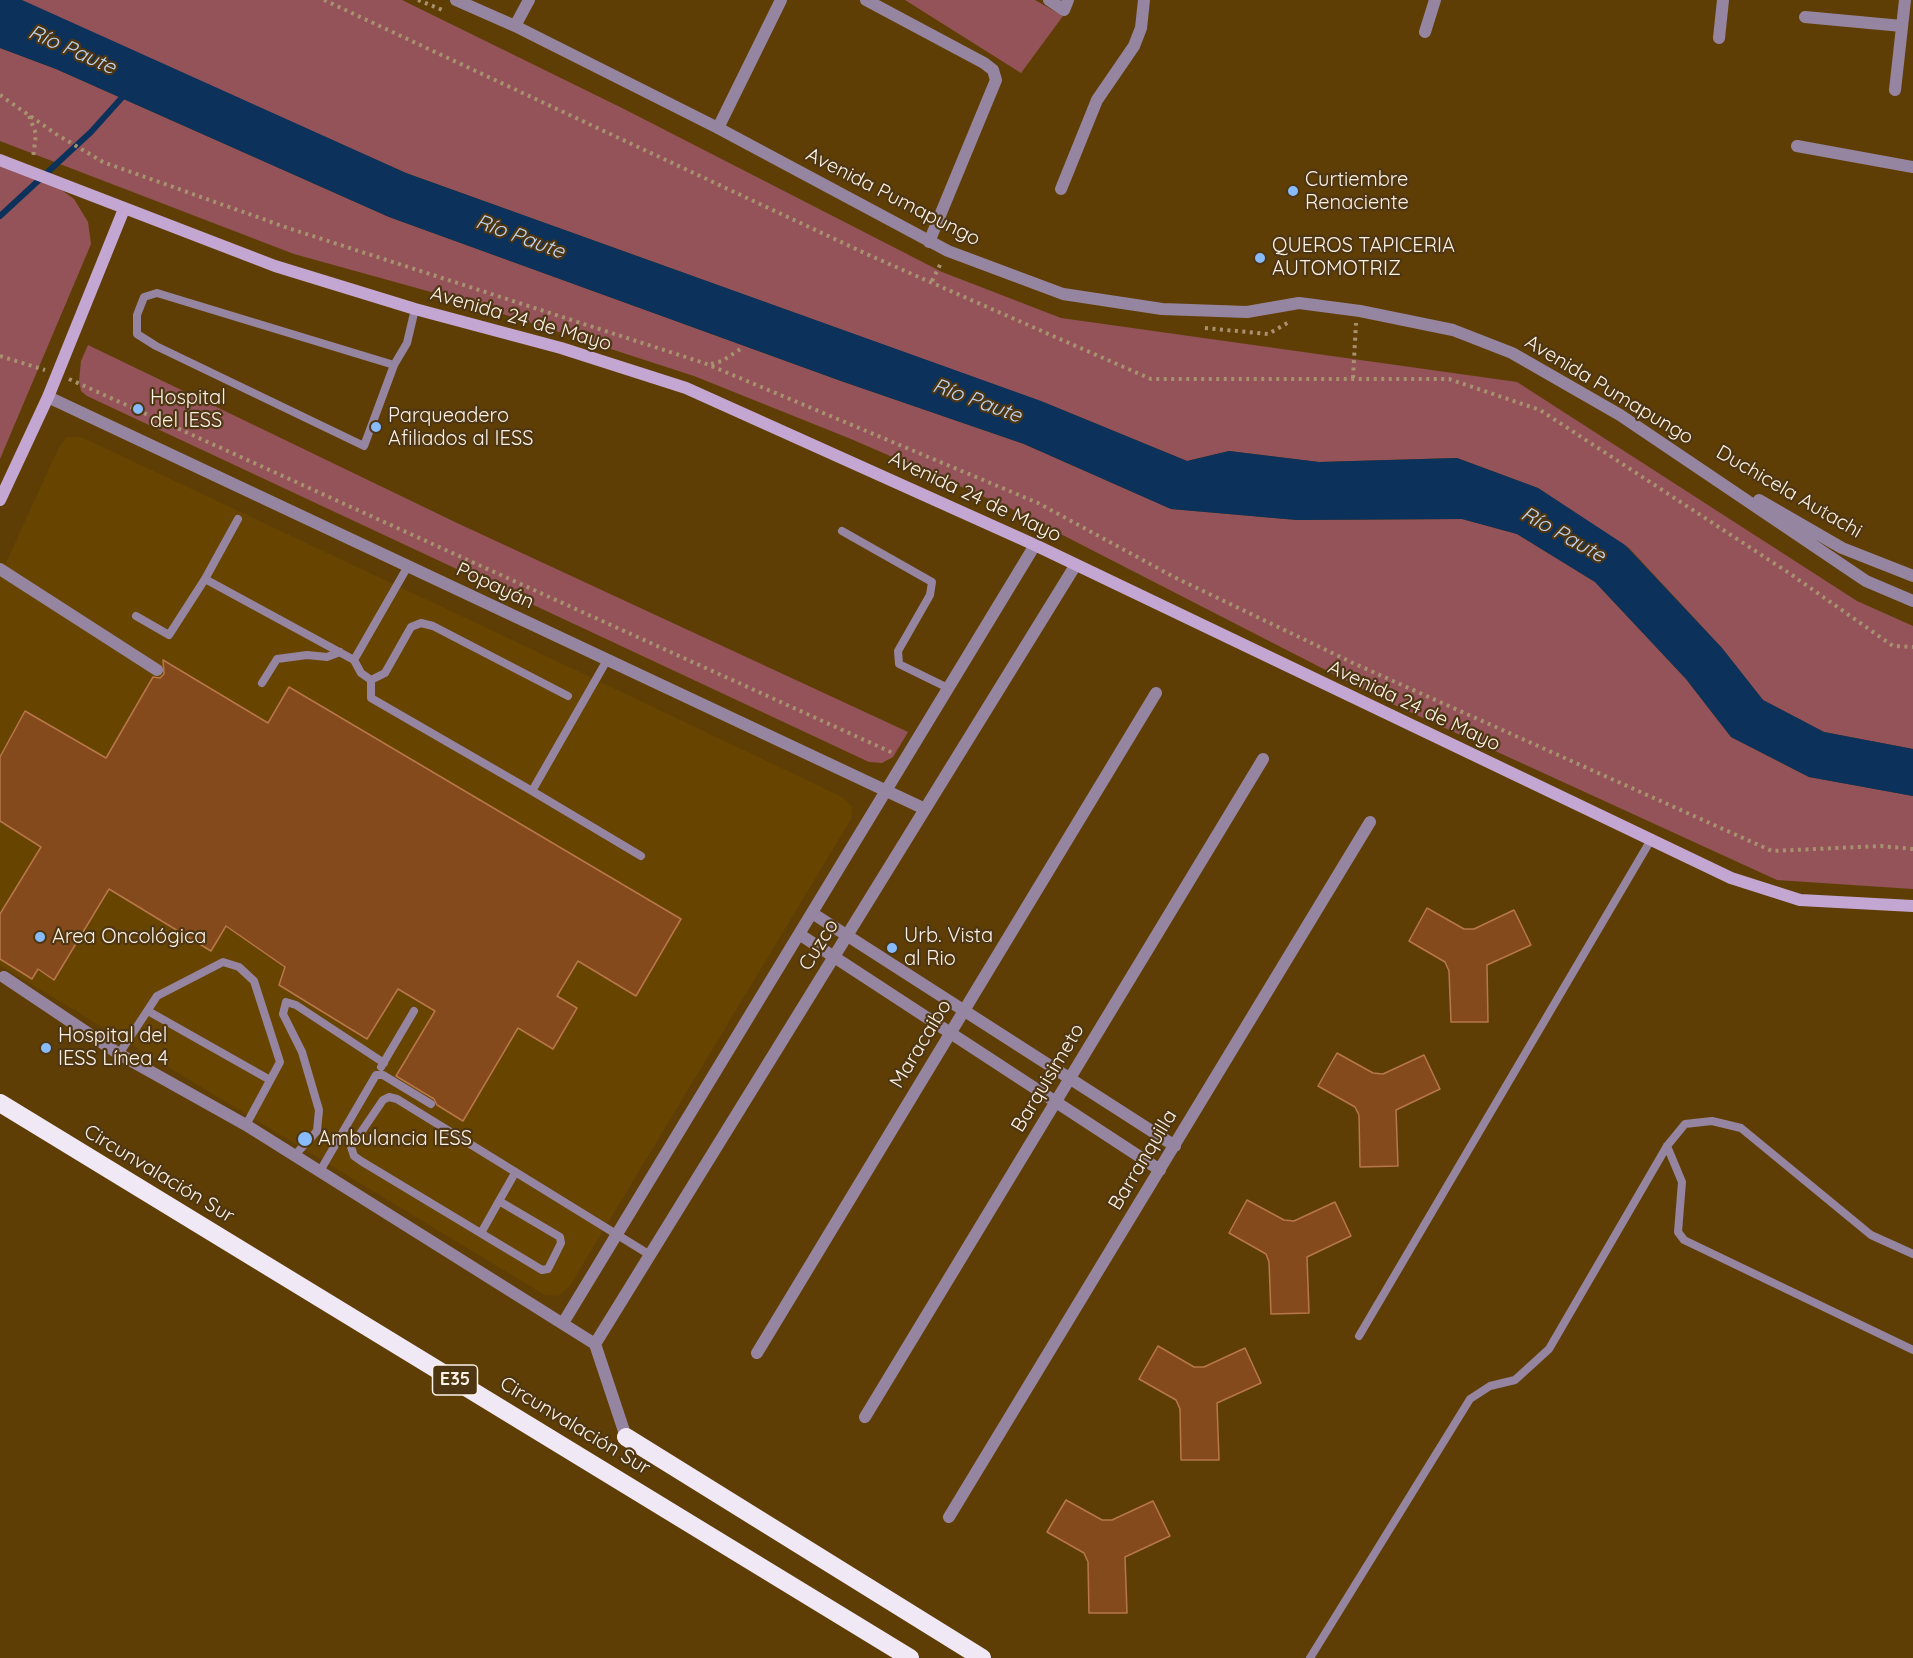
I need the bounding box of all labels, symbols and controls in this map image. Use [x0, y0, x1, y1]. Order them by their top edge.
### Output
water label: Río Paute [25, 20, 119, 80]
street label: Avenida Pumapungo [802, 143, 984, 251]
place label: Curtiembre Renaciente [1305, 168, 1409, 215]
marker: Curtiembre Renaciente [1286, 184, 1300, 198]
water label: Río Paute [472, 209, 568, 265]
place label: QUEROS TAPICERIA AUTOMOTRIZ [1272, 234, 1455, 281]
marker: QUEROS TAPICERIA AUTOMOTRIZ [1253, 251, 1267, 265]
street label: Avenida 24 de Mayo [428, 282, 614, 356]
street label: Avenida Pumapungo [1520, 330, 1698, 450]
water label: Río Paute [929, 373, 1025, 429]
place label: Hospital del IESS [150, 386, 226, 433]
marker: Hospital del IESS [131, 402, 145, 416]
place label: Parqueadero Afiliados al IESS [388, 404, 533, 451]
marker: Parqueadero Afiliados al IESS [369, 420, 383, 434]
street label: Duchicela Autachi [1712, 440, 1866, 544]
street label: Avenida 24 de Mayo [885, 447, 1065, 547]
water label: Río Paute [1516, 502, 1610, 568]
street label: Popayán [452, 558, 538, 614]
street label: Avenida 24 de Mayo [1324, 656, 1504, 756]
street label: Cuzco [794, 915, 844, 975]
place label: Urb. Vista al Rio [904, 924, 993, 971]
place label: Area Oncológica [52, 925, 206, 949]
marker: Area Oncológica [33, 930, 47, 944]
marker: Urb. Vista al Rio [885, 941, 899, 955]
street label: Maracaibo [885, 995, 957, 1093]
street label: Barquisimeto [1006, 1019, 1090, 1137]
place label: Hospital del IESS Línea 4 [58, 1024, 168, 1071]
marker: Hospital del IESS Línea 4 [39, 1041, 53, 1055]
street label: Barranquilla [1104, 1105, 1182, 1215]
street label: Circunvalación Sur [79, 1120, 239, 1228]
place label: Ambulancia IESS [318, 1127, 472, 1151]
marker: Ambulancia IESS [296, 1130, 314, 1148]
road number: E35 [432, 1365, 478, 1395]
street label: Circunvalación Sur [495, 1372, 655, 1480]

